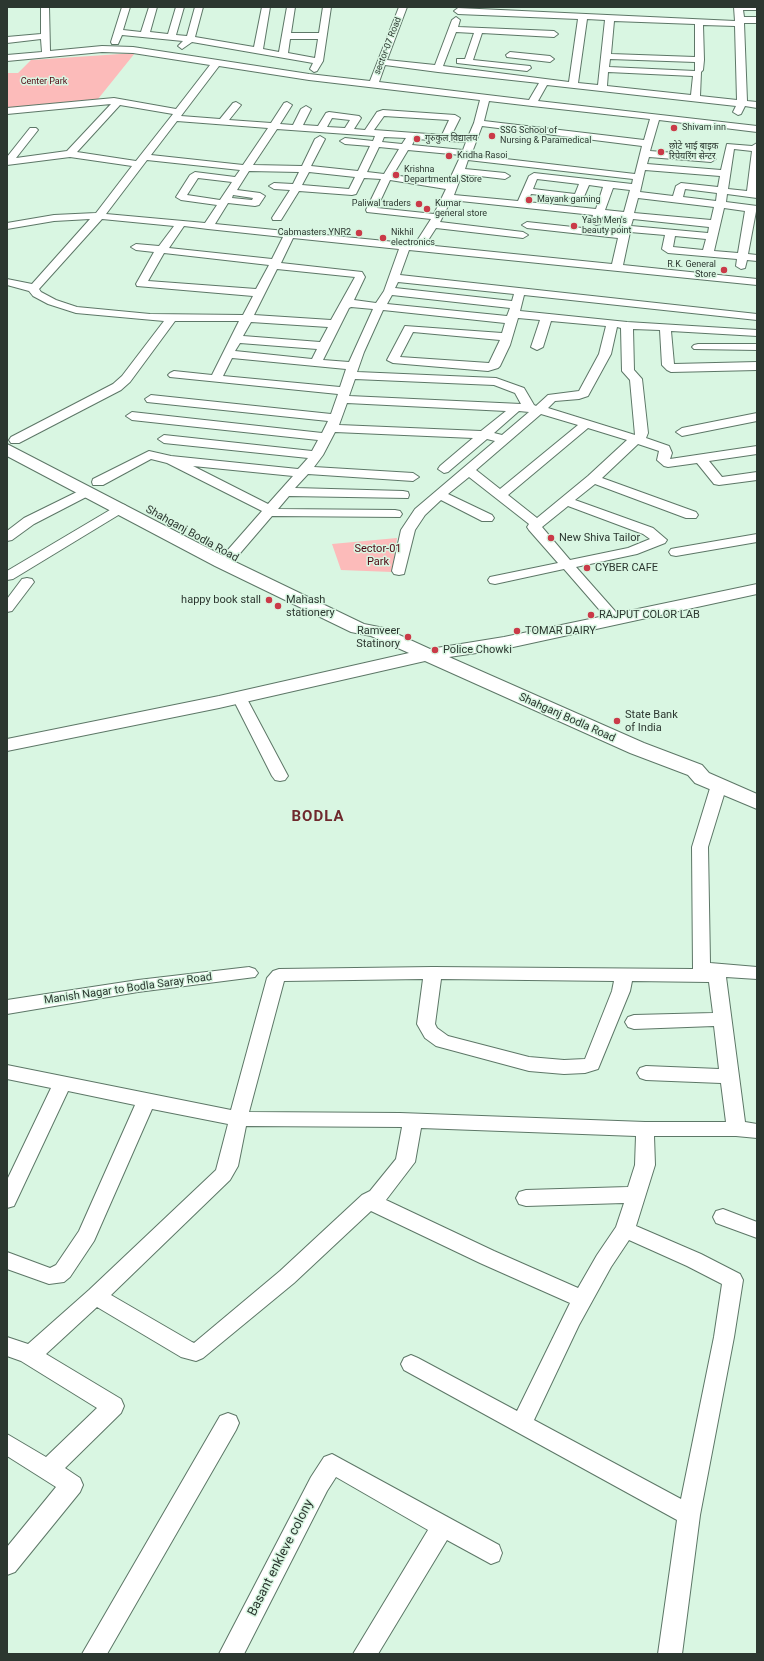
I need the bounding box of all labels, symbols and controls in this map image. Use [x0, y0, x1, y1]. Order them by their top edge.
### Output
street label: sector-07 Road [372, 16, 404, 76]
park label: Center Park [21, 77, 67, 87]
marker: Shivam inn [669, 123, 679, 133]
place label: Shivam inn [682, 123, 726, 133]
place label: SSG School of Nursing & Paramedical [500, 126, 591, 147]
marker: SSG School of Nursing & Paramedical [487, 131, 497, 141]
marker: गुरुकुल विद्यालय [412, 134, 422, 144]
place label: गुरुकुल विद्यालय [425, 134, 477, 144]
place label: छोटे भाई बाइक रिपेयरिंग सेन्टर [669, 142, 719, 163]
marker: छोटे भाई बाइक रिपेयरिंग सेन्टर [656, 147, 666, 157]
marker: Kridha Rasoi [444, 151, 454, 161]
place label: Kridha Rasoi [457, 151, 507, 161]
place label: Krishna Departmental Store [404, 165, 482, 186]
marker: Krishna Departmental Store [391, 170, 401, 180]
marker: Mayank gaming [524, 195, 534, 205]
place label: Mayank gaming [537, 195, 601, 205]
place label: Paliwal traders [352, 199, 411, 209]
marker: Paliwal traders [414, 199, 424, 209]
place label: Kumar general store [435, 199, 487, 220]
marker: Kumar general store [422, 204, 432, 214]
place label: Yash Men's beauty point [582, 216, 631, 237]
marker: Yash Men's beauty point [569, 221, 579, 231]
place label: Cabmasters YNR2 [278, 228, 351, 238]
marker: Cabmasters YNR2 [354, 228, 364, 238]
place label: Nikhil electronics [391, 228, 435, 249]
marker: Nikhil electronics [378, 233, 388, 243]
place label: R.K. General Store [667, 260, 716, 281]
marker: R.K. General Store [719, 265, 729, 275]
street label: Shahganj Bodla Road [143, 503, 241, 565]
place label: New Shiva Tailor [559, 531, 640, 545]
marker: New Shiva Tailor [546, 533, 556, 543]
park label: Sector-01 Park [354, 542, 402, 568]
place label: CYBER CAFE [595, 561, 658, 575]
marker: CYBER CAFE [582, 563, 592, 573]
place label: happy book stall [181, 593, 261, 607]
place label: Mahash stationery [286, 593, 335, 619]
marker: happy book stall [264, 595, 274, 605]
marker: Mahash stationery [273, 601, 283, 611]
place label: RAJPUT COLOR LAB [599, 608, 700, 622]
marker: RAJPUT COLOR LAB [586, 610, 596, 620]
place label: Ramveer Statinory [356, 624, 400, 650]
place label: TOMAR DAIRY [525, 624, 596, 638]
marker: TOMAR DAIRY [512, 626, 522, 636]
marker: Ramveer Statinory [403, 632, 413, 642]
place label: Police Chowki [443, 643, 512, 657]
marker: Police Chowki [430, 645, 440, 655]
street label: Shahganj Bodla Road [517, 691, 617, 745]
place label: State Bank of India [625, 708, 678, 734]
marker: State Bank of India [612, 716, 622, 726]
district label: BODLA [292, 808, 344, 826]
street label: Manish Nagar to Bodla Saray Road [43, 971, 213, 1007]
street label: Basant enkleve colony [245, 1497, 317, 1619]

